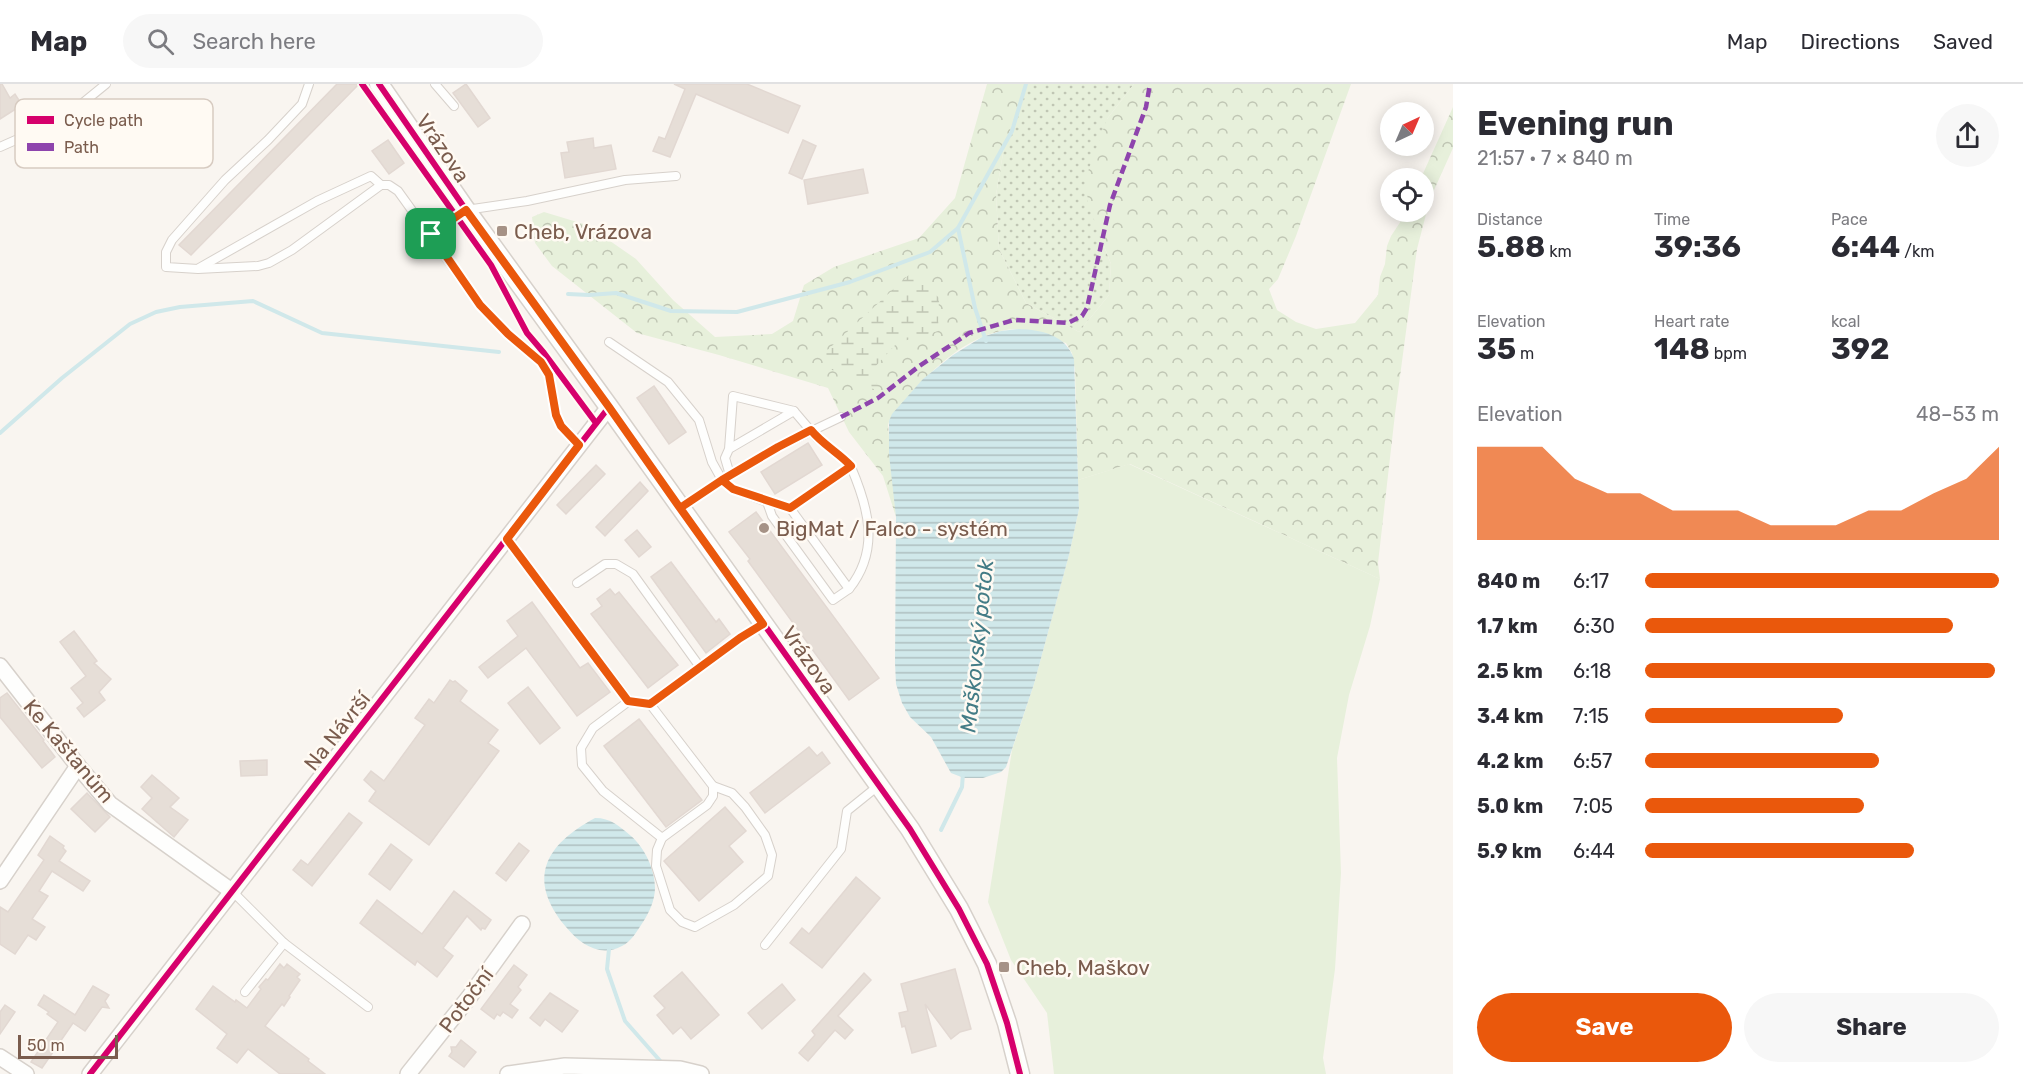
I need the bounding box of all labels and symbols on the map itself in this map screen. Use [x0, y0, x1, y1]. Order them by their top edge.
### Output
legend [15, 99, 213, 168]
north arrow [1380, 102, 1434, 156]
street label: Vrázova [411, 109, 475, 187]
text: Cycle path [64, 111, 143, 130]
text: Path [64, 138, 99, 157]
pin [405, 208, 456, 259]
place label: Cheb, Vrázova [514, 219, 652, 244]
marker: Cheb, Vrázova [495, 224, 509, 238]
place label: BigMat / Falco - systém [776, 516, 1008, 541]
marker: BigMat / Falco - systém [757, 521, 771, 535]
water label: Maškovský potok [954, 557, 1000, 734]
street label: Vrázova [777, 621, 841, 699]
street label: Na Návrší [299, 686, 376, 775]
street label: Ke Kaštanům [18, 694, 120, 808]
place label: Cheb, Maškov [1016, 955, 1150, 980]
marker: Cheb, Maškov [997, 960, 1011, 974]
street label: Potoční [433, 962, 499, 1037]
scale bar [18, 1032, 118, 1060]

